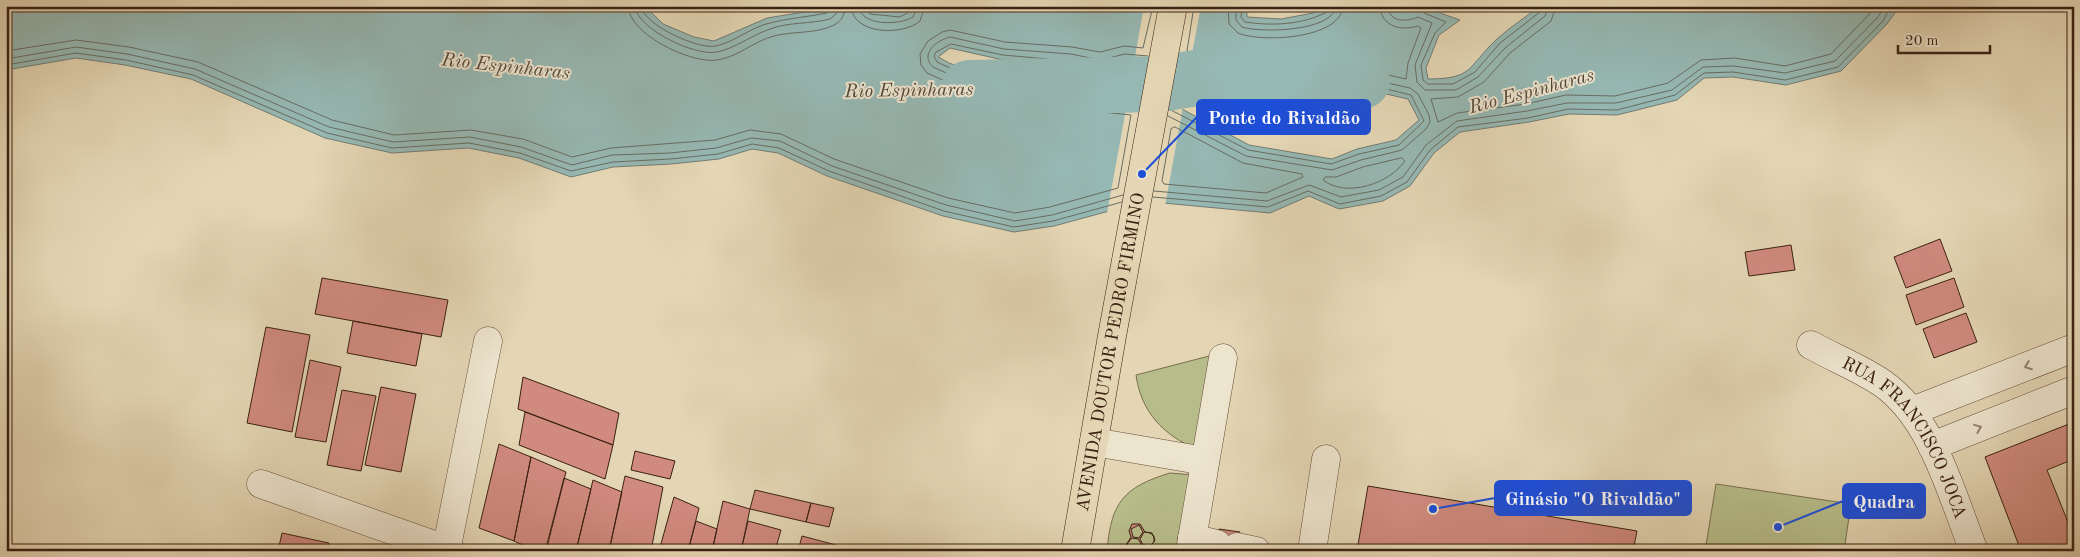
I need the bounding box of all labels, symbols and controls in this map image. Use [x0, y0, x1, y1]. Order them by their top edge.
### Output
scale bar [1898, 22, 1990, 54]
text: 20 m [1905, 34, 1939, 49]
water label: Rio Espinharas [440, 51, 571, 84]
water label: Rio Espinharas [1466, 67, 1596, 119]
water label: Rio Espinharas [843, 81, 974, 102]
callout: Ponte do Rivaldão [1197, 100, 1370, 134]
text: Ponte do Rivaldão [1208, 110, 1360, 129]
street label: AVENIDA DOUTOR PEDRO FIRMINO [1074, 191, 1148, 513]
street label: RUA FRANCISCO JOCA [1839, 354, 1969, 522]
one-way arrow [2024, 359, 2033, 370]
one-way arrow [1973, 424, 1981, 434]
callout: Ginásio "O Rivaldão" [1495, 481, 1691, 515]
callout: Quadra [1843, 484, 1925, 518]
text: Ginásio "O Rivaldão" [1505, 491, 1681, 510]
text: Quadra [1853, 494, 1915, 513]

